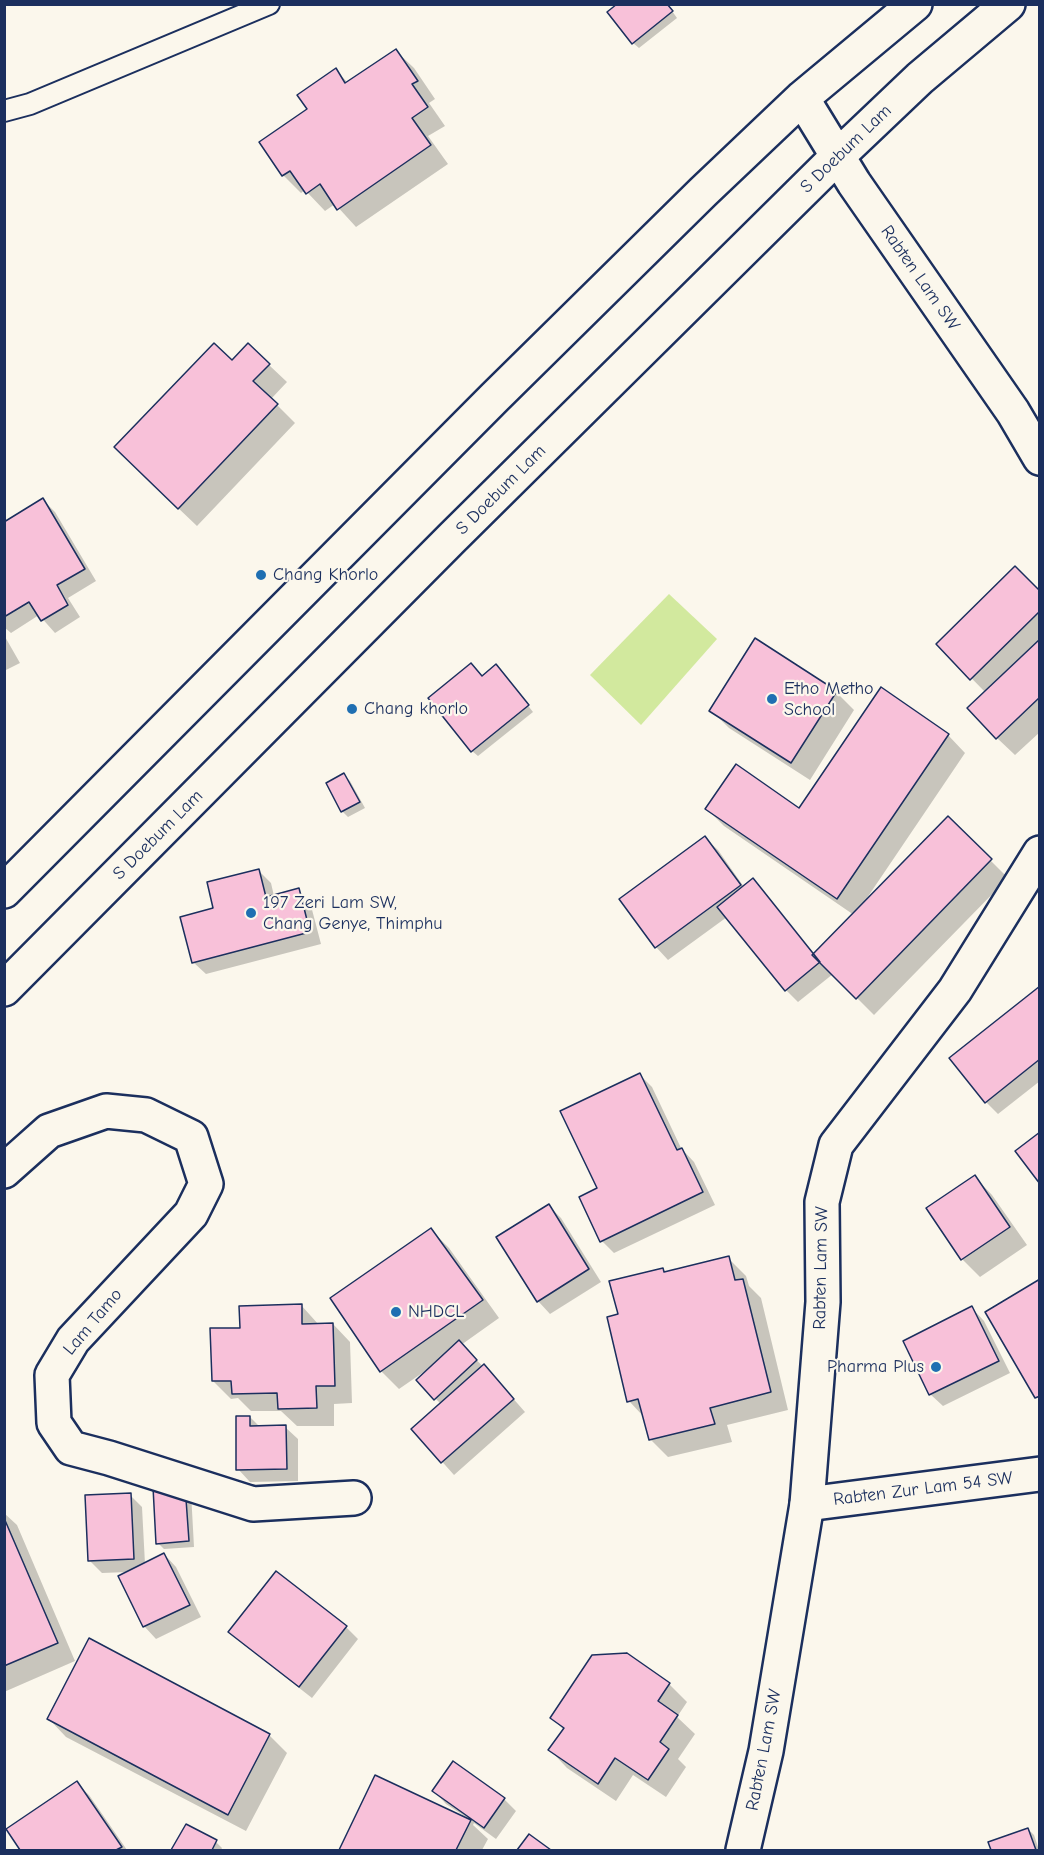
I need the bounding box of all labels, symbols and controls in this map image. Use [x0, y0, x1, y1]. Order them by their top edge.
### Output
street label: S Doebum Lam [796, 100, 896, 198]
street label: Rabten Lam SW [876, 221, 964, 335]
street label: S Doebum Lam [452, 441, 550, 539]
place label: Chang Khorlo [273, 564, 378, 586]
marker: Chang Khorlo [254, 568, 268, 582]
place label: Etho Metho School [784, 678, 874, 720]
marker: Etho Metho School [765, 692, 779, 706]
place label: Chang khorlo [364, 698, 468, 720]
marker: Chang khorlo [345, 702, 359, 716]
street label: S Doebum Lam [109, 786, 207, 884]
place label: 197 Zeri Lam SW, Chang Genye, Thimphu [263, 892, 443, 934]
marker: 197 Zeri Lam SW, Chang Genye, Thimphu [244, 906, 258, 920]
street label: Rabten Lam SW [809, 1206, 833, 1330]
street label: Lam Tamo [59, 1284, 127, 1360]
place label: NHDCL [408, 1301, 464, 1323]
marker: NHDCL [389, 1305, 403, 1319]
place label: Pharma Plus [827, 1356, 924, 1378]
marker: Pharma Plus [929, 1360, 943, 1374]
street label: Rabten Zur Lam 54 SW [832, 1467, 1014, 1511]
street label: Rabten Lam SW [742, 1687, 786, 1813]

